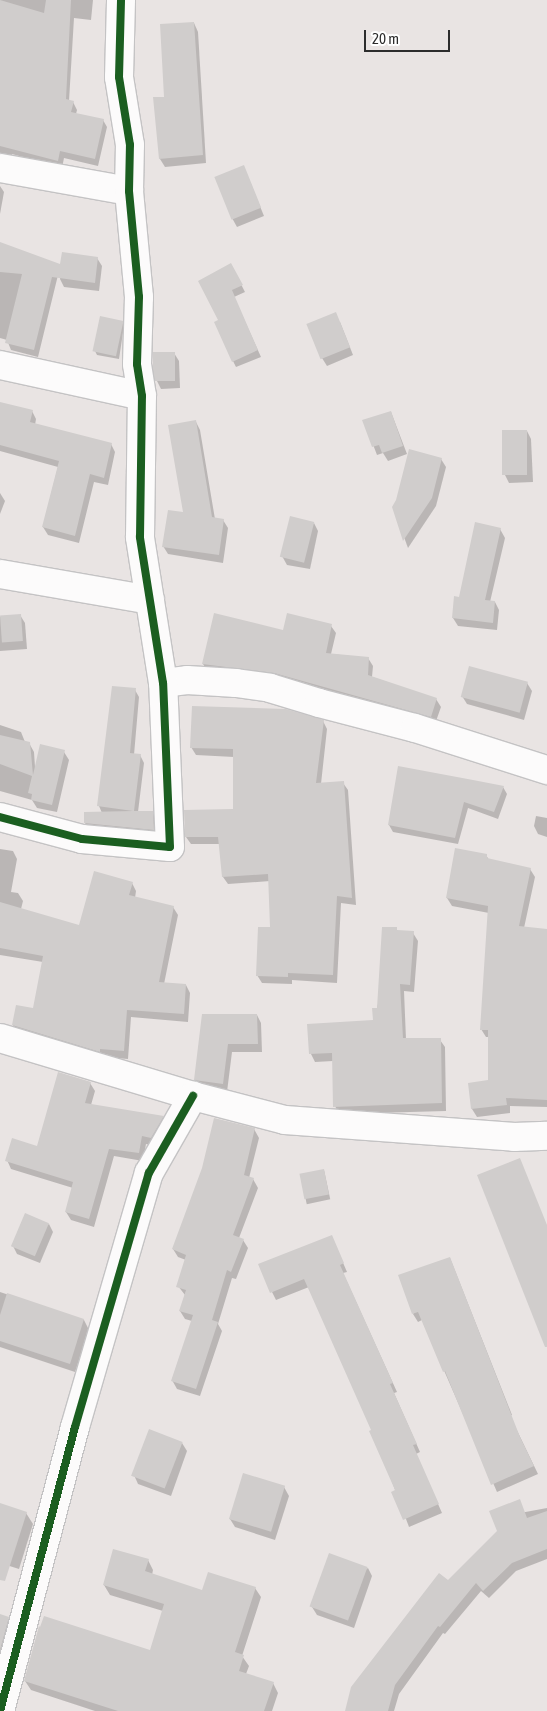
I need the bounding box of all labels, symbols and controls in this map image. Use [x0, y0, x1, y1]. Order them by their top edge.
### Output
scale bar [367, 20, 453, 52]
text: 20 m [372, 30, 399, 47]

